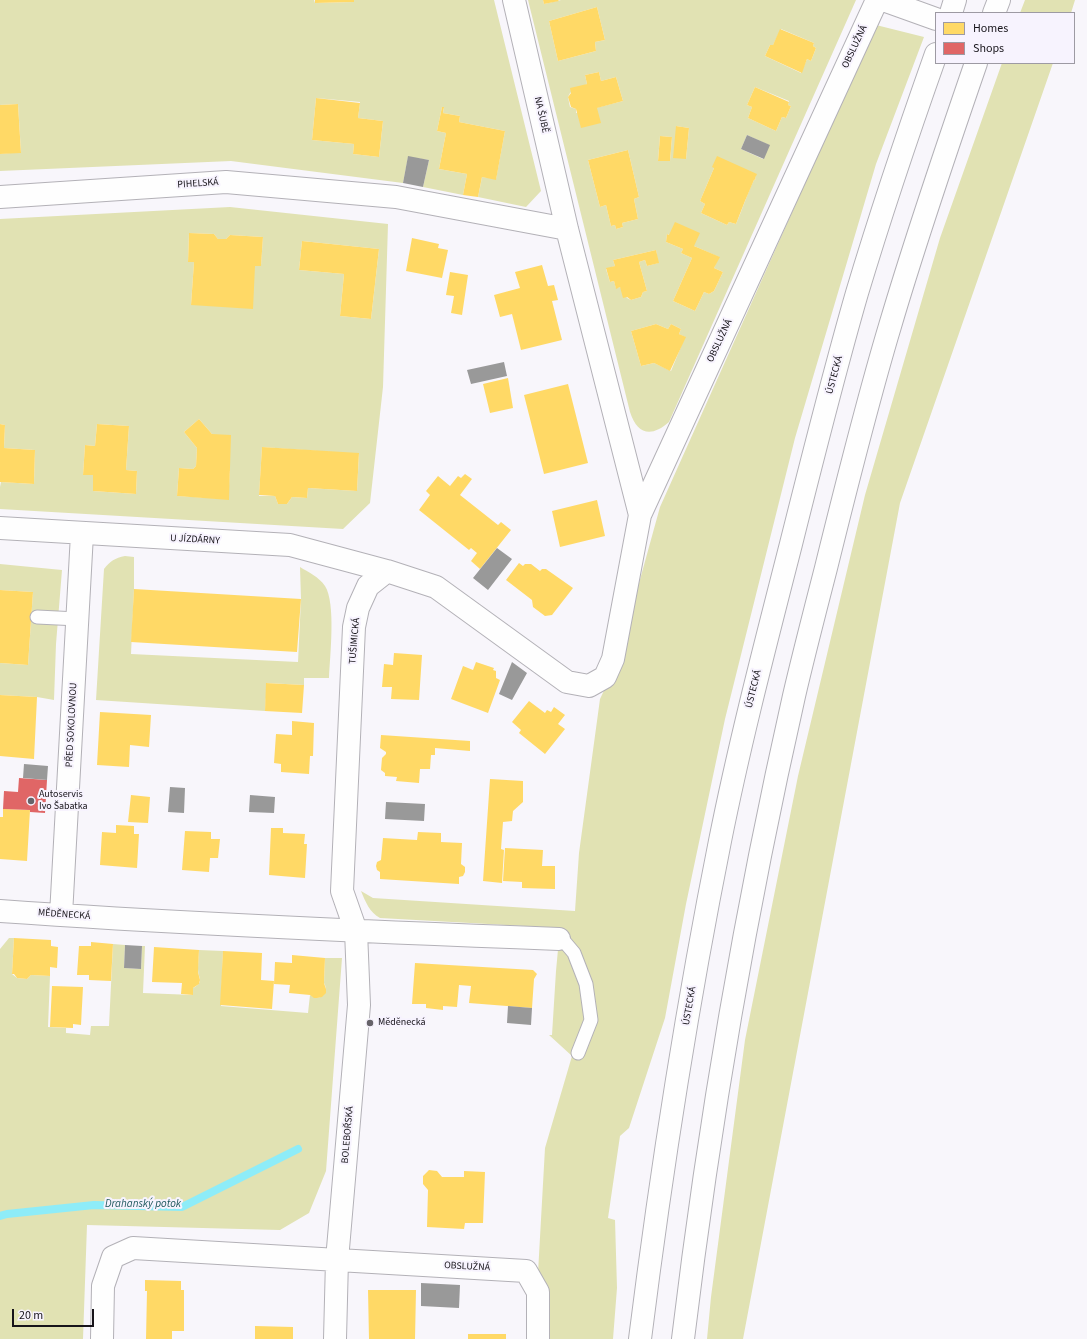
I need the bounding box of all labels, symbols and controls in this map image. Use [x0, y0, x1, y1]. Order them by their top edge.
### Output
legend [935, 12, 1075, 64]
text: Homes [973, 20, 1008, 37]
street label: OBSLUŽNÁ [840, 24, 870, 70]
text: Shops [973, 40, 1004, 57]
street label: NA ŠUBĚ [531, 96, 551, 134]
street label: PIHELSKÁ [177, 177, 219, 191]
street label: OBSLUŽNÁ [705, 318, 735, 364]
street label: ÚSTECKÁ [824, 355, 846, 395]
street label: U JÍZDÁRNY [170, 533, 220, 547]
street label: TUŠIMICKÁ [347, 617, 363, 665]
street label: ÚSTECKÁ [743, 669, 765, 709]
street label: PŘED SOKOLOVNOU [64, 682, 80, 768]
place label: Autoservis Ivo Šabatka [39, 789, 88, 812]
marker: Autoservis Ivo Šabatka [26, 796, 36, 806]
street label: MĚDĚNECKÁ [37, 907, 91, 923]
street label: ÚSTECKÁ [681, 986, 699, 1026]
place label: Měděnecká [378, 1017, 426, 1029]
marker: Měděnecká [365, 1018, 375, 1028]
street label: BOLEBOŘSKÁ [340, 1106, 356, 1164]
water label: Drahanský potok [105, 1198, 181, 1212]
street label: OBSLUŽNÁ [444, 1260, 490, 1274]
scale bar [14, 1301, 96, 1327]
text: 20 m [19, 1307, 43, 1324]

